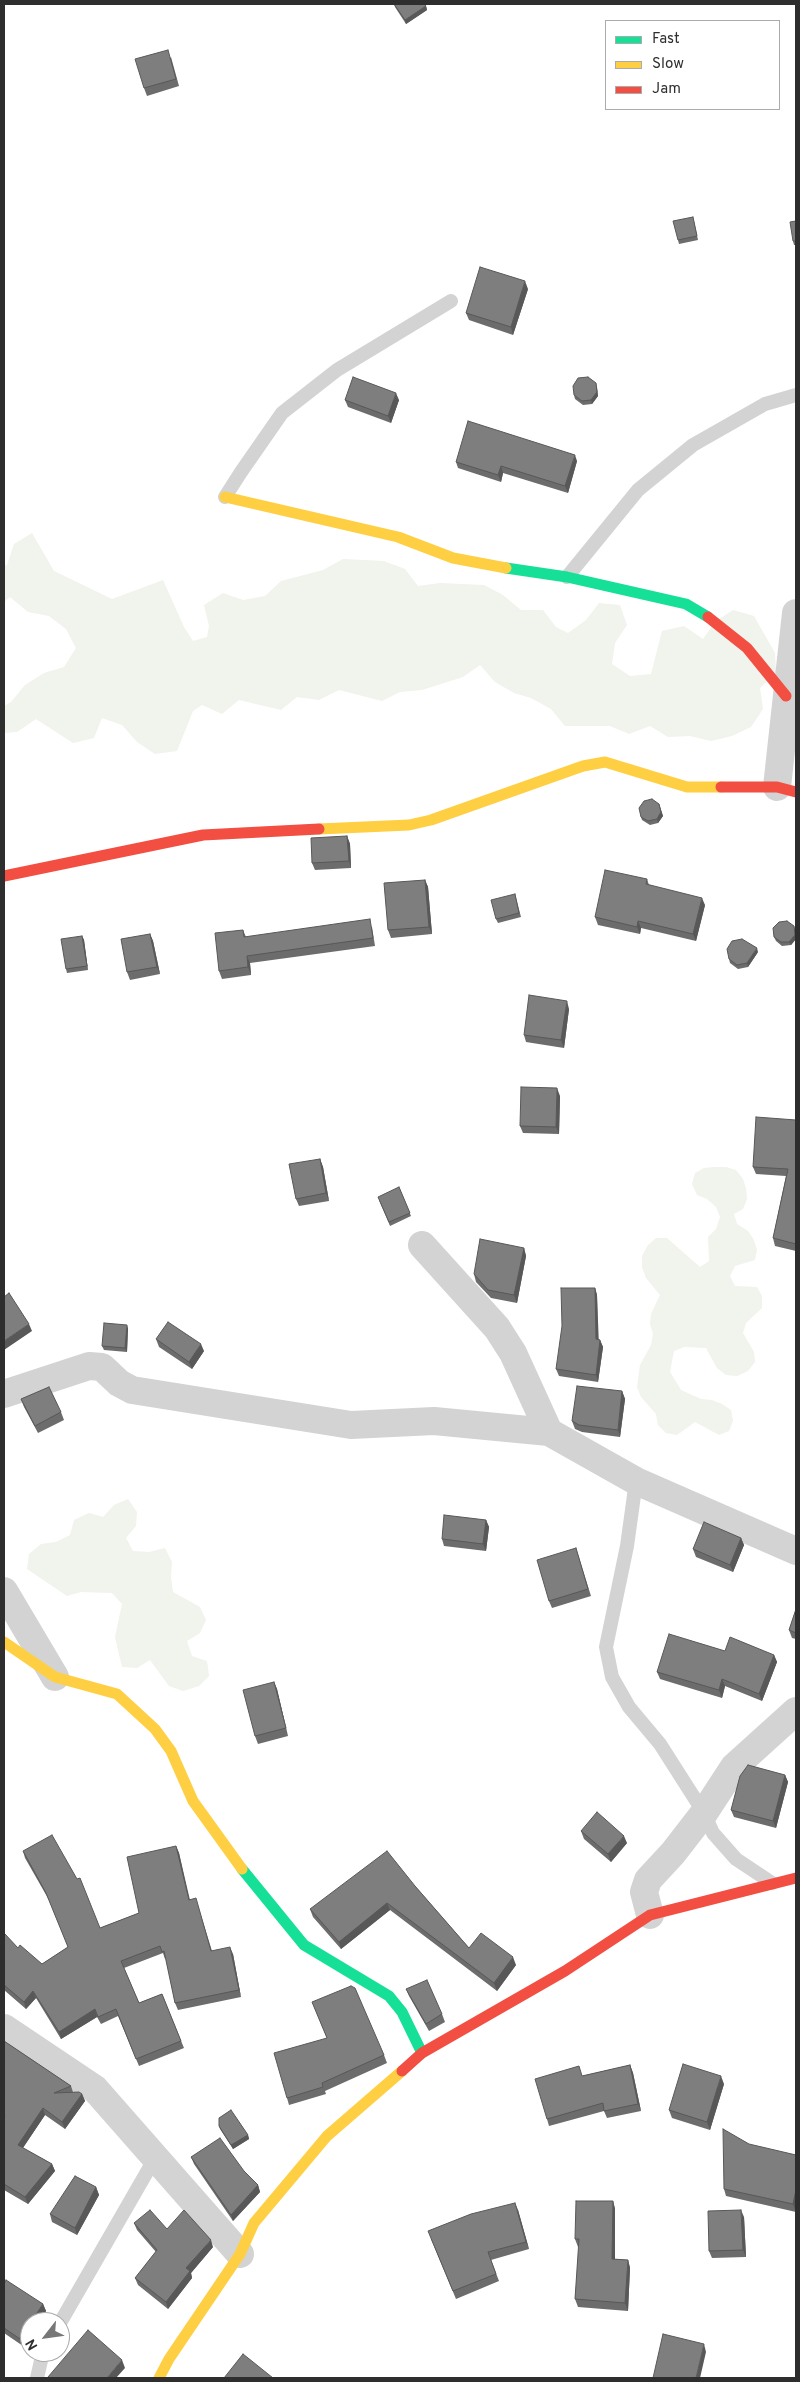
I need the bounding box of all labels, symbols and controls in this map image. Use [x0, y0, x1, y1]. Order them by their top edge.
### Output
legend [605, 20, 780, 110]
text: Fast [652, 30, 680, 49]
text: Slow [652, 55, 684, 74]
text: Jam [652, 80, 681, 99]
north arrow [20, 2312, 70, 2362]
text: N [23, 2336, 42, 2353]

